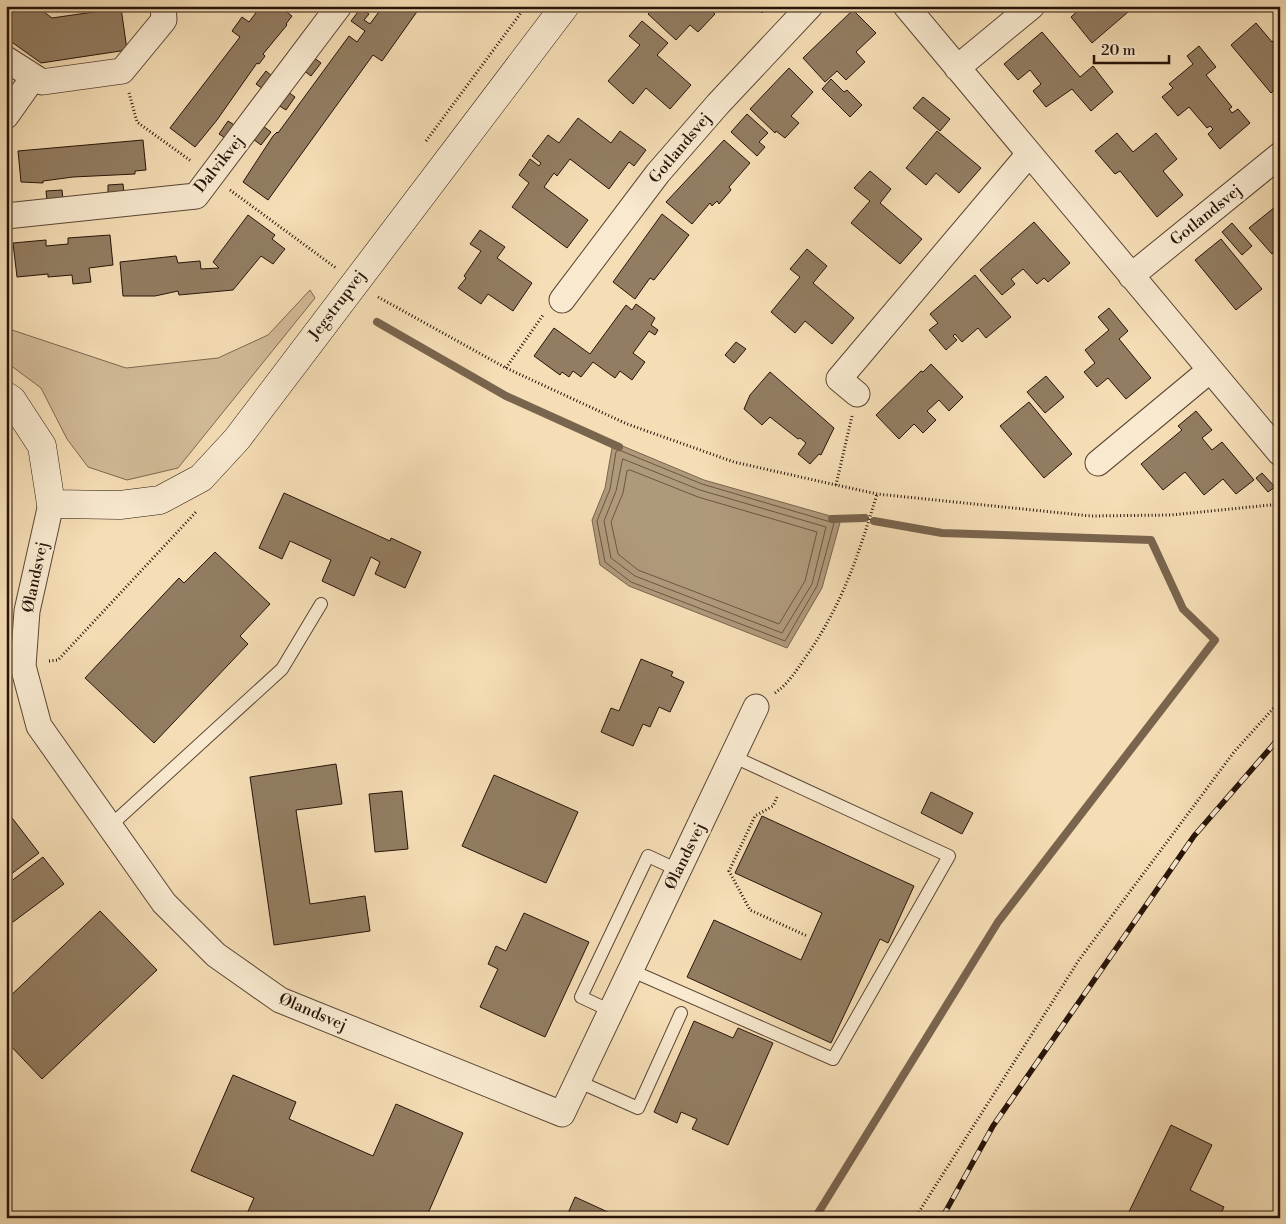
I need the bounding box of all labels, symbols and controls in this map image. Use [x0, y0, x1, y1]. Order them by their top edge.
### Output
scale bar [1094, 32, 1168, 64]
text: 20 m [1101, 41, 1136, 60]
street label: Gotlandsvej [645, 108, 715, 188]
street label: Dalvikvej [190, 131, 248, 197]
street label: Gotlandsvej [1166, 180, 1246, 250]
street label: Jegstrupvej [303, 266, 370, 345]
street label: Ølandsvej [18, 540, 52, 614]
street label: Ølandsvej [660, 819, 710, 893]
street label: Ølandsvej [276, 989, 350, 1035]

